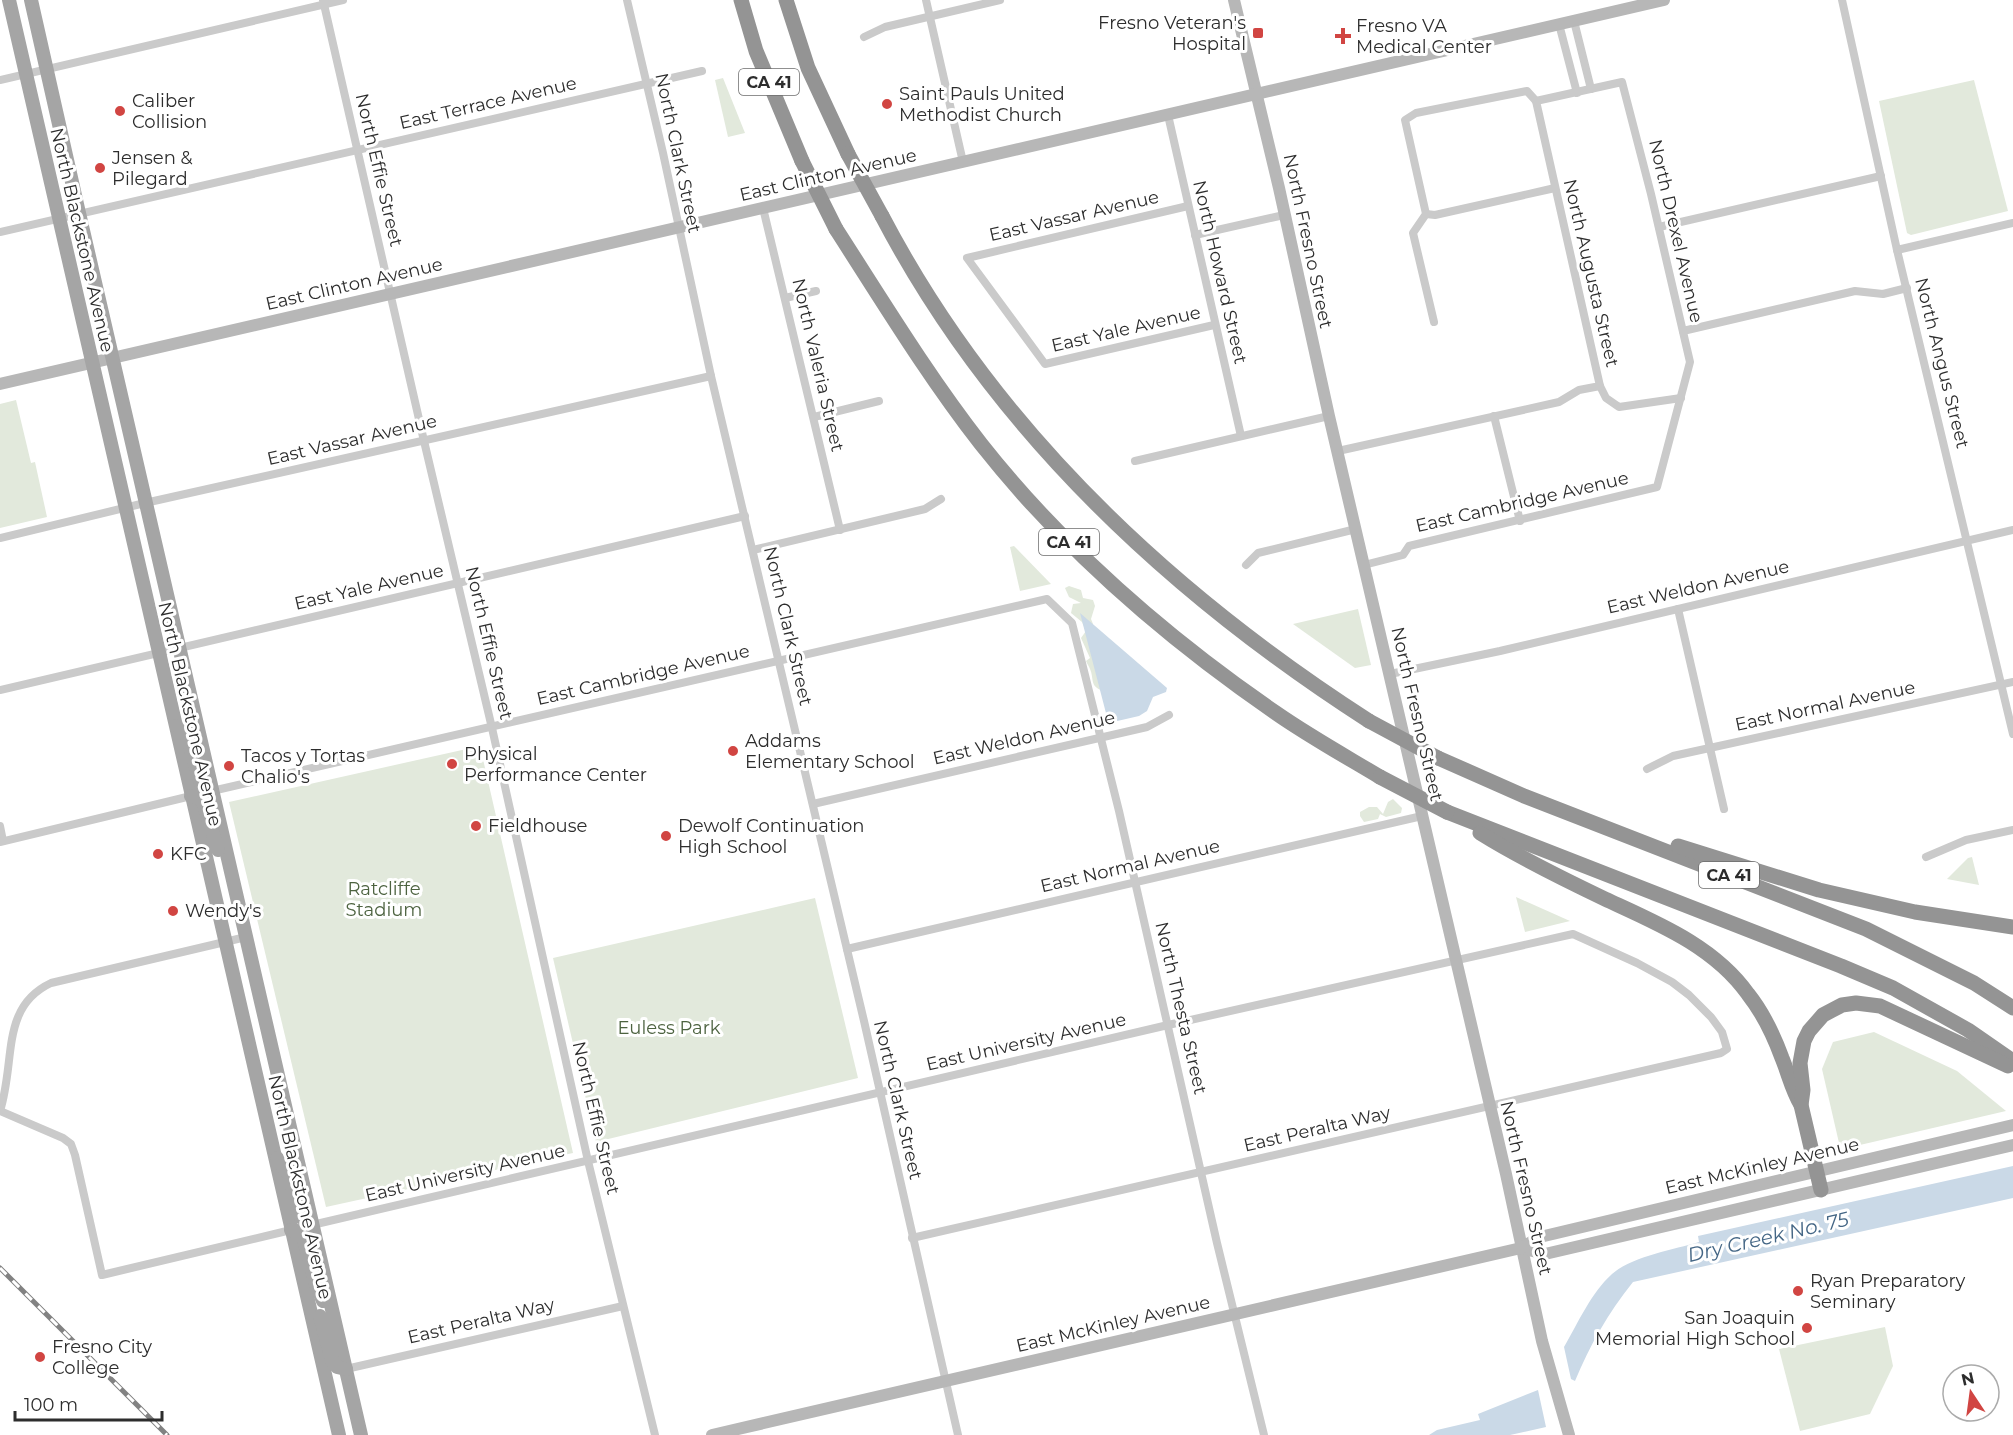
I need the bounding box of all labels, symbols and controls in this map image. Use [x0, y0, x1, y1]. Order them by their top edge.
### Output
place label: Fresno Veteran's Hospital [1098, 12, 1246, 55]
place label: Fresno VA Medical Center [1356, 15, 1492, 58]
marker: Fresno Veteran's Hospital [1251, 26, 1265, 40]
marker: Fresno VA Medical Center [1334, 27, 1352, 45]
road number: CA 41 [739, 69, 799, 95]
street label: North Clark Street [650, 71, 706, 235]
street label: East Terrace Avenue [397, 72, 579, 134]
place label: Saint Pauls United Methodist Church [899, 83, 1065, 126]
place label: Caliber Collision [132, 90, 207, 133]
street label: North Effie Street [351, 91, 407, 249]
marker: Saint Pauls United Methodist Church [880, 97, 894, 111]
marker: Caliber Collision [113, 104, 127, 118]
street label: North Blackstone Avenue [45, 126, 119, 355]
street label: North Drexel Avenue [1644, 137, 1708, 325]
street label: East Clinton Avenue [737, 144, 919, 206]
place label: Jensen & Pilegard [111, 147, 193, 190]
street label: North Fresno Street [1279, 152, 1337, 330]
marker: Jensen & Pilegard [93, 161, 107, 175]
street label: North Augusta Street [1559, 177, 1623, 369]
street label: North Howard Street [1188, 178, 1252, 366]
street label: East Vassar Avenue [987, 186, 1161, 246]
street label: East Clinton Avenue [263, 253, 445, 315]
street label: North Angus Street [1910, 275, 1974, 451]
street label: North Valeria Street [787, 276, 849, 454]
street label: East Yale Avenue [1049, 301, 1203, 357]
street label: East Vassar Avenue [265, 410, 439, 470]
street label: East Cambridge Avenue [1413, 467, 1631, 537]
road number: CA 41 [1039, 529, 1099, 555]
street label: North Clark Street [759, 544, 817, 708]
street label: East Weldon Avenue [1605, 555, 1791, 619]
street label: East Yale Avenue [292, 559, 446, 615]
street label: North Effie Street [461, 564, 517, 722]
street label: North Blackstone Avenue [153, 600, 227, 829]
street label: North Fresno Street [1386, 625, 1448, 803]
street label: East Cambridge Avenue [534, 640, 752, 710]
street label: East Normal Avenue [1733, 676, 1917, 736]
street label: East Weldon Avenue [931, 706, 1117, 770]
place label: Addams Elementary School [745, 730, 915, 773]
place label: Physical Performance Center [464, 743, 647, 786]
marker: Addams Elementary School [726, 744, 740, 758]
place label: Tacos y Tortas Chalio's [241, 745, 365, 788]
marker: Physical Performance Center [445, 757, 459, 771]
marker: Tacos y Tortas Chalio's [222, 759, 236, 773]
place label: Fieldhouse [488, 815, 587, 837]
place label: Dewolf Continuation High School [678, 815, 865, 858]
marker: Fieldhouse [469, 819, 483, 833]
marker: Dewolf Continuation High School [659, 829, 673, 843]
street label: East Normal Avenue [1038, 835, 1222, 897]
place label: KFC [170, 843, 207, 865]
marker: KFC [151, 847, 165, 861]
road number: CA 41 [1699, 862, 1759, 888]
park label: Ratcliffe Stadium [346, 878, 422, 921]
place label: Wendy's [185, 900, 262, 922]
marker: Wendy's [166, 904, 180, 918]
street label: North Thesta Street [1150, 920, 1212, 1096]
street label: East University Avenue [924, 1008, 1128, 1076]
park label: Euless Park [617, 1017, 721, 1039]
street label: North Clark Street [869, 1018, 927, 1182]
street label: North Effie Street [568, 1039, 624, 1197]
street label: North Blackstone Avenue [263, 1073, 337, 1302]
street label: North Fresno Street [1495, 1099, 1557, 1277]
street label: East Peralta Way [1241, 1101, 1393, 1157]
street label: East McKinley Avenue [1663, 1133, 1861, 1199]
street label: East University Avenue [363, 1139, 567, 1207]
water label: Dry Creek No. 75 [1685, 1207, 1852, 1267]
place label: Ryan Preparatory Seminary [1810, 1270, 1966, 1313]
marker: Ryan Preparatory Seminary [1791, 1284, 1805, 1298]
street label: East McKinley Avenue [1014, 1291, 1212, 1357]
street label: East Peralta Way [405, 1293, 557, 1349]
place label: San Joaquin Memorial High School [1595, 1307, 1795, 1350]
marker: San Joaquin Memorial High School [1800, 1321, 1814, 1335]
place label: Fresno City College [52, 1336, 152, 1379]
marker: Fresno City College [33, 1350, 47, 1364]
north arrow [1941, 1363, 2001, 1423]
text: N [1959, 1368, 1976, 1390]
scale bar [15, 1384, 162, 1422]
text: 100 m [24, 1394, 78, 1416]

